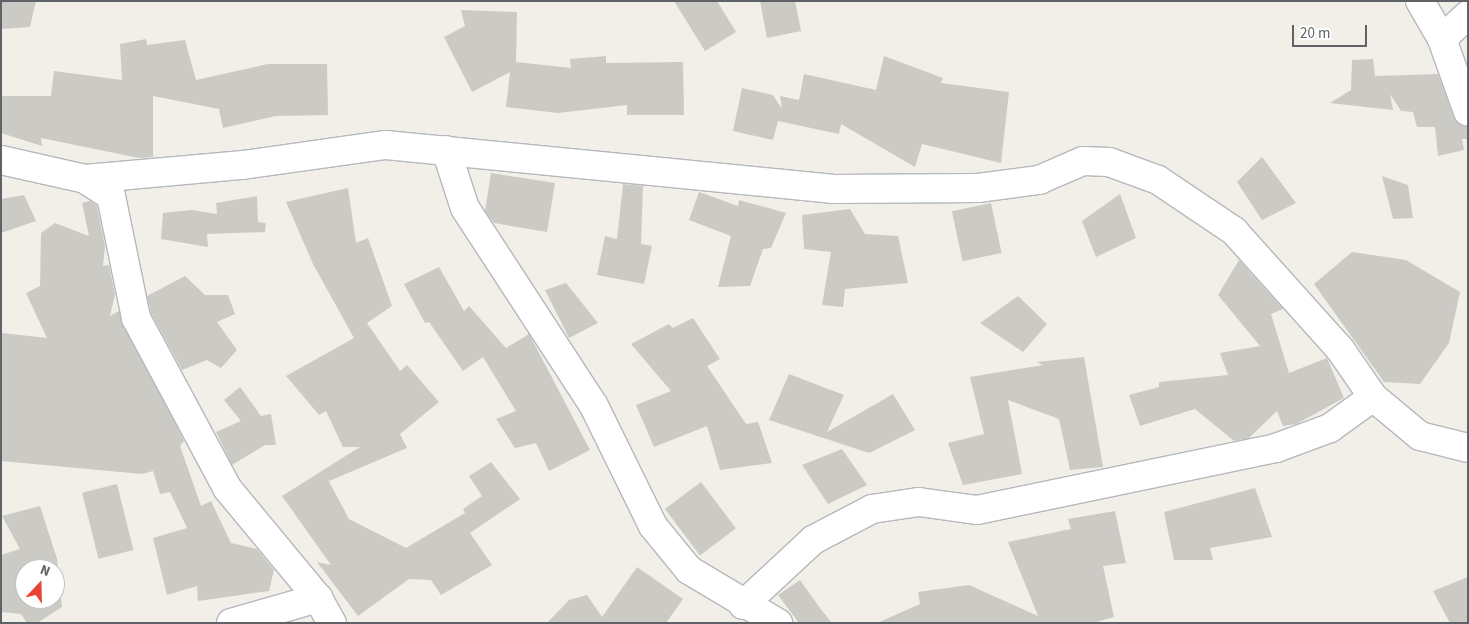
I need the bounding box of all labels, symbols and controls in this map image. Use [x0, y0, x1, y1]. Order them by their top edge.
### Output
scale bar [1294, 15, 1369, 47]
text: 20 m [1300, 23, 1330, 44]
north arrow [15, 559, 65, 609]
text: N [37, 560, 53, 582]

